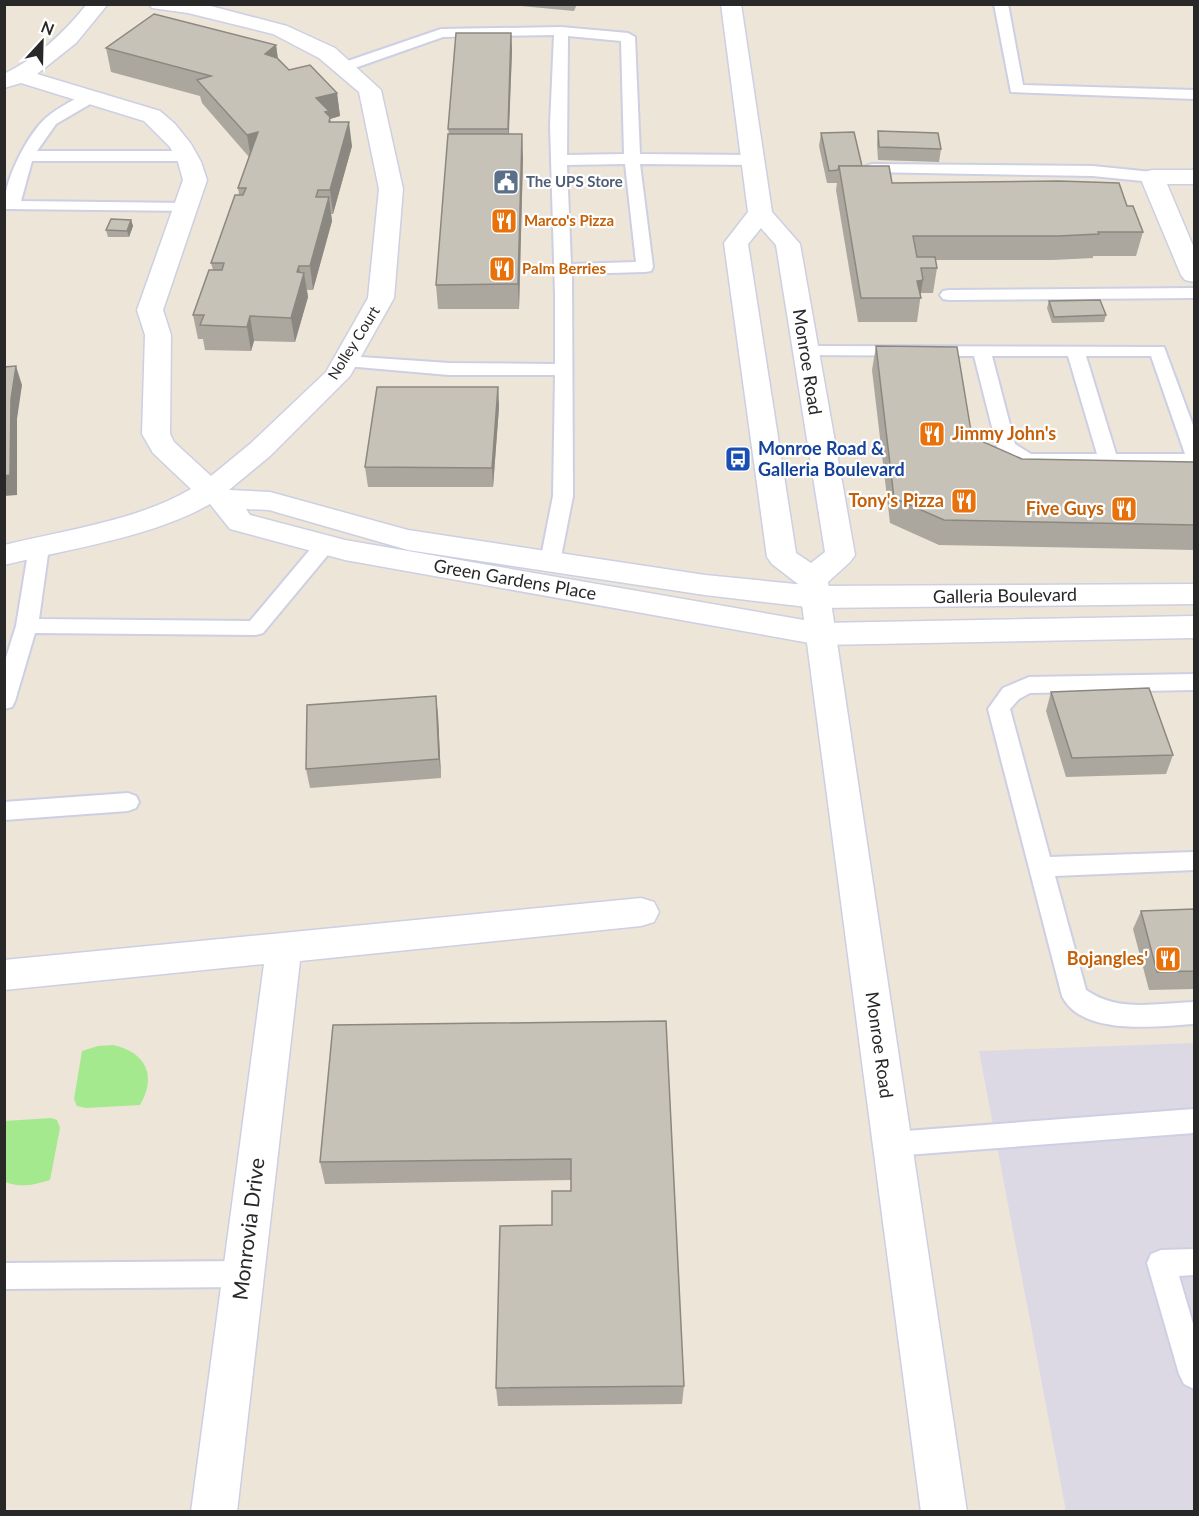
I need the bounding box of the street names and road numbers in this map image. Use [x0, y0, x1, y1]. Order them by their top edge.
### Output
street label: Nolley Court [323, 302, 383, 383]
street label: Monroe Road [789, 307, 827, 416]
street label: Green Gardens Place [432, 554, 598, 604]
street label: Galleria Boulevard [933, 583, 1077, 607]
street label: Monroe Road [862, 990, 898, 1099]
street label: Monrovia Drive [226, 1156, 269, 1302]

